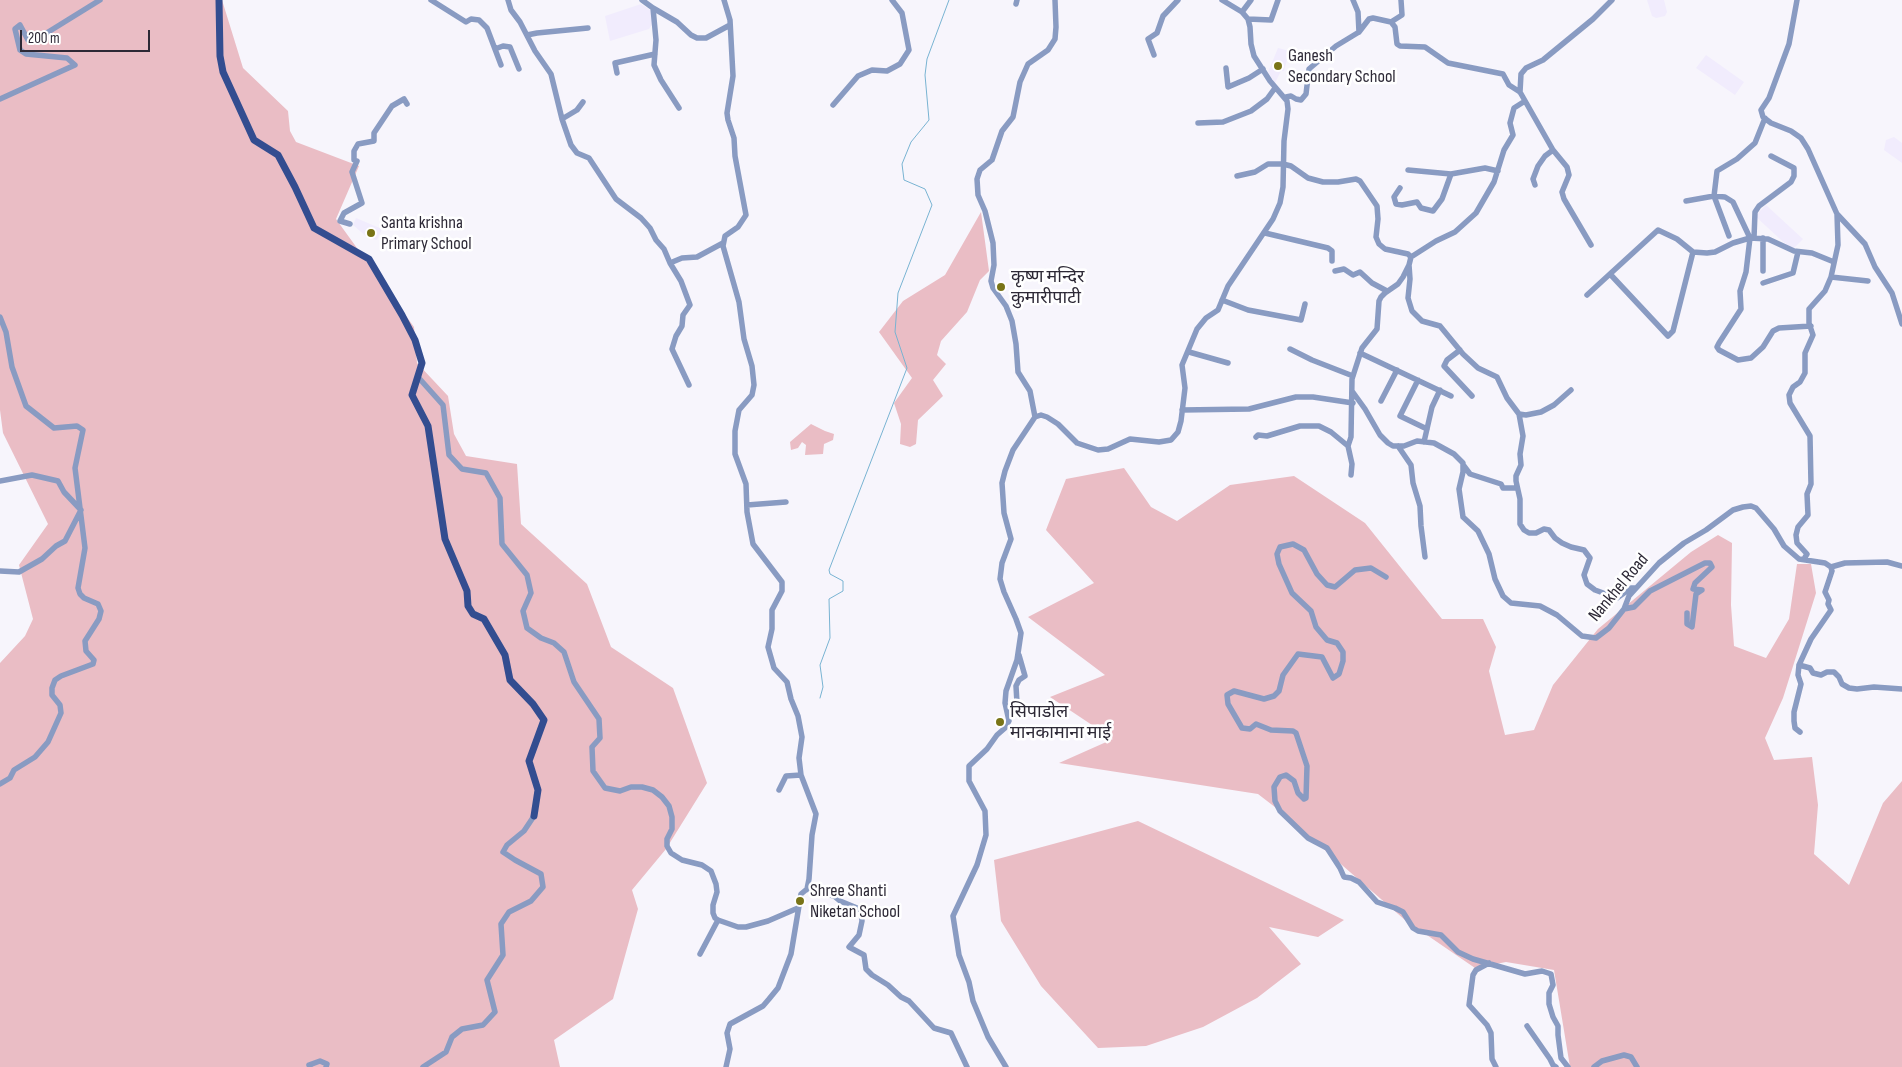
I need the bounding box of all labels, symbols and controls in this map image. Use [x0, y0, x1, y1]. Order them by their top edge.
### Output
scale bar [22, 20, 152, 52]
text: 200 m [28, 29, 60, 48]
place label: Ganesh Secondary School [1288, 45, 1396, 88]
marker: Ganesh Secondary School [1272, 60, 1284, 72]
place label: Santa krishna Primary School [381, 212, 472, 254]
marker: Santa krishna Primary School [365, 227, 377, 239]
place label: कृष्ण मन्दिर कुमारीपाटी [1011, 266, 1084, 308]
marker: कृष्ण मन्दिर कुमारीपाटी [995, 281, 1007, 293]
street label: Nankhel Road [1584, 550, 1654, 626]
place label: सिपाडोल मानकामाना माई [1010, 701, 1111, 744]
marker: सिपाडोल मानकामाना माई [994, 716, 1006, 728]
place label: Shree Shanti Niketan School [810, 880, 900, 922]
marker: Shree Shanti Niketan School [794, 895, 806, 907]

